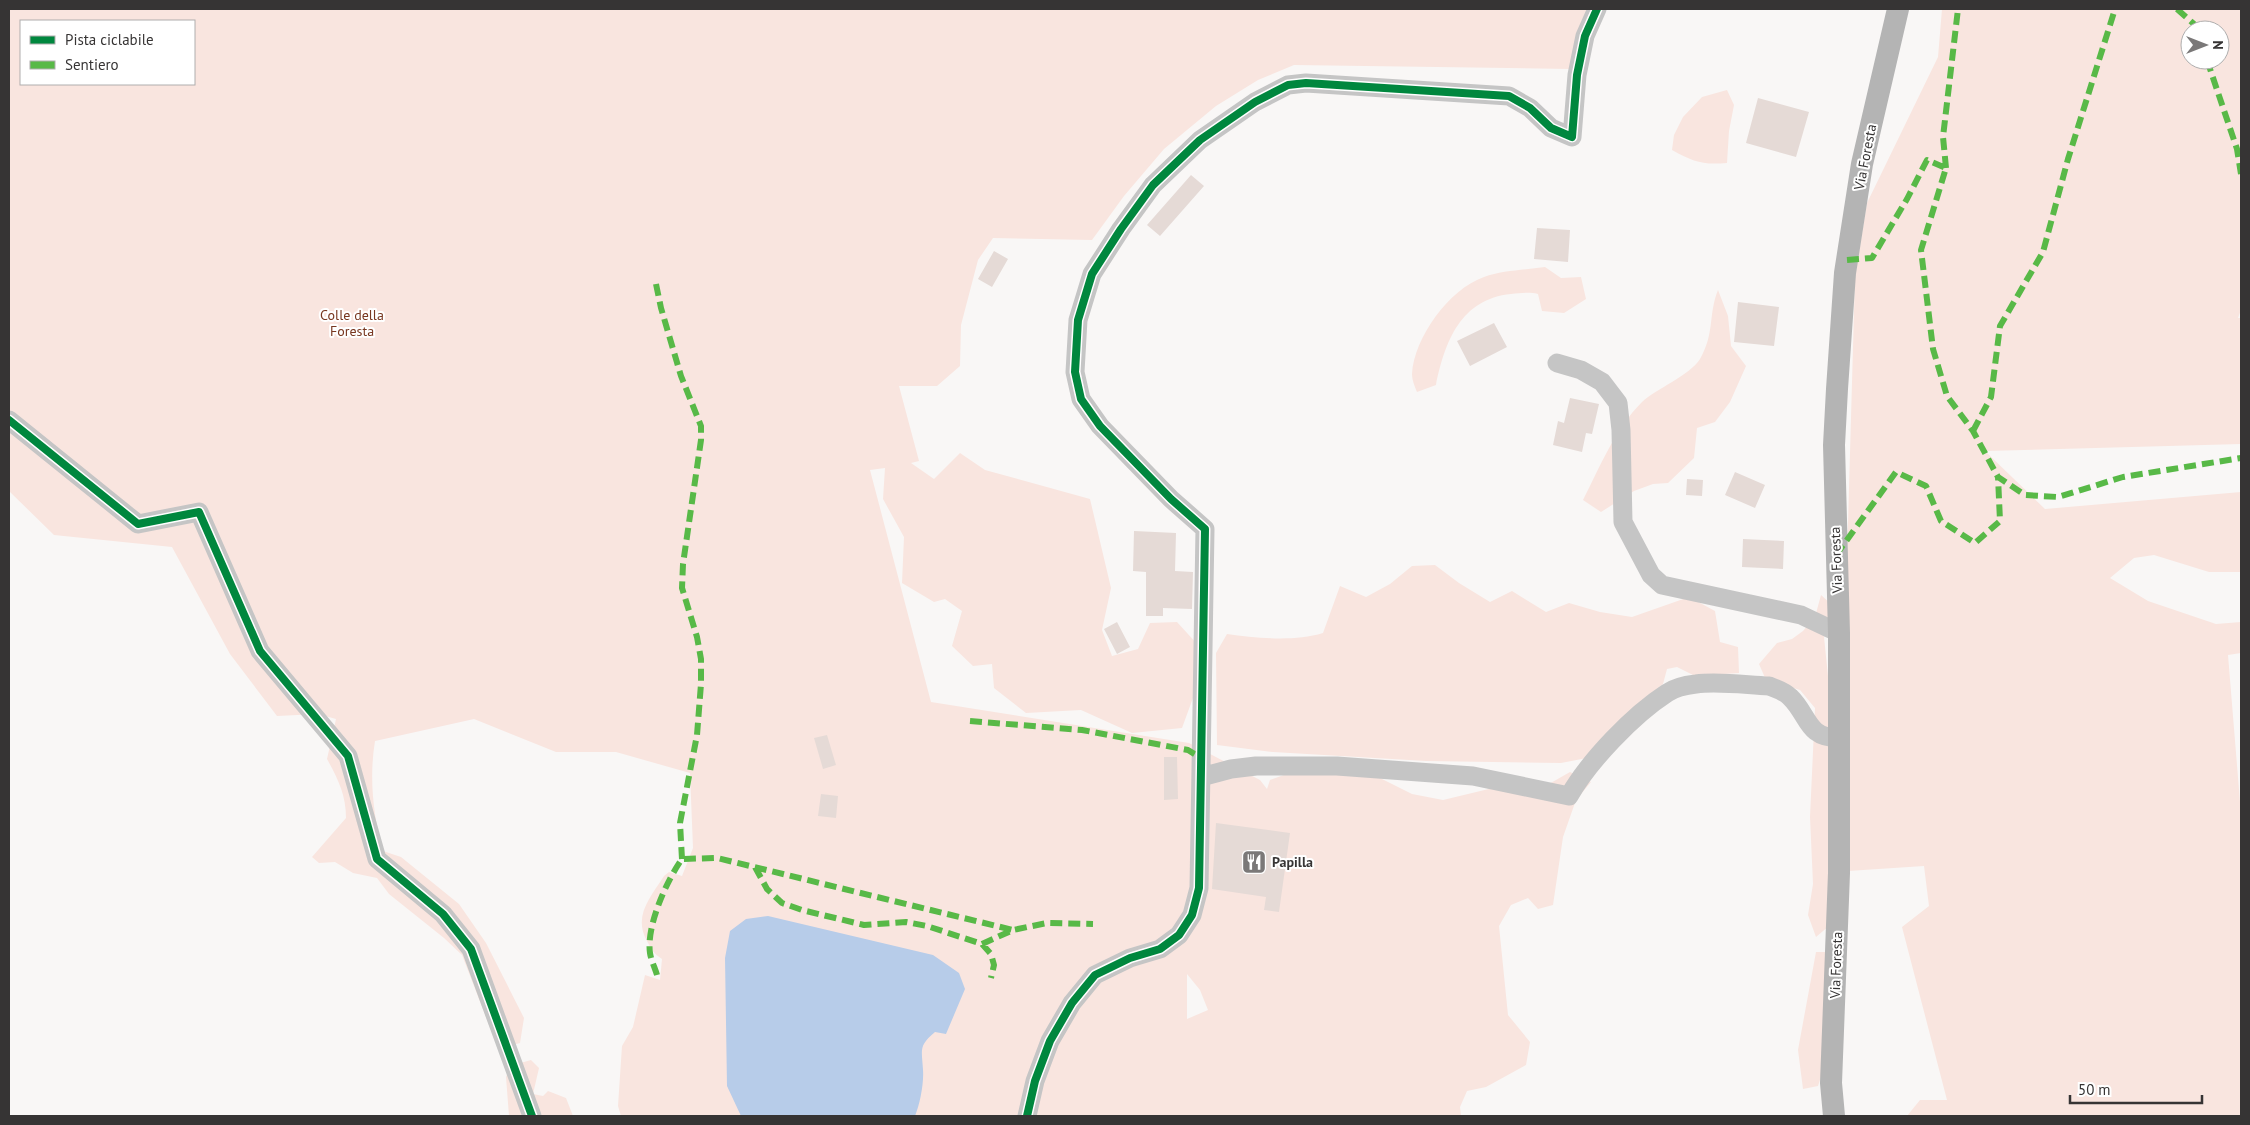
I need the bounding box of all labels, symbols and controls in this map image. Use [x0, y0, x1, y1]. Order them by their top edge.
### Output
legend [20, 20, 195, 85]
north arrow [2180, 20, 2230, 70]
text: Pista ciclabile [65, 30, 154, 49]
text: N [2209, 40, 2227, 50]
text: Sentiero [65, 55, 119, 74]
street label: Via Foresta [1850, 123, 1880, 192]
park label: Colle della Foresta [320, 306, 384, 340]
street label: Via Foresta [1826, 526, 1846, 595]
restaurant icon: Papilla [1241, 849, 1267, 875]
place label: Papilla [1272, 853, 1313, 871]
street label: Via Foresta [1826, 931, 1846, 1000]
scale bar [2070, 1072, 2202, 1104]
text: 50 m [2078, 1080, 2111, 1099]

